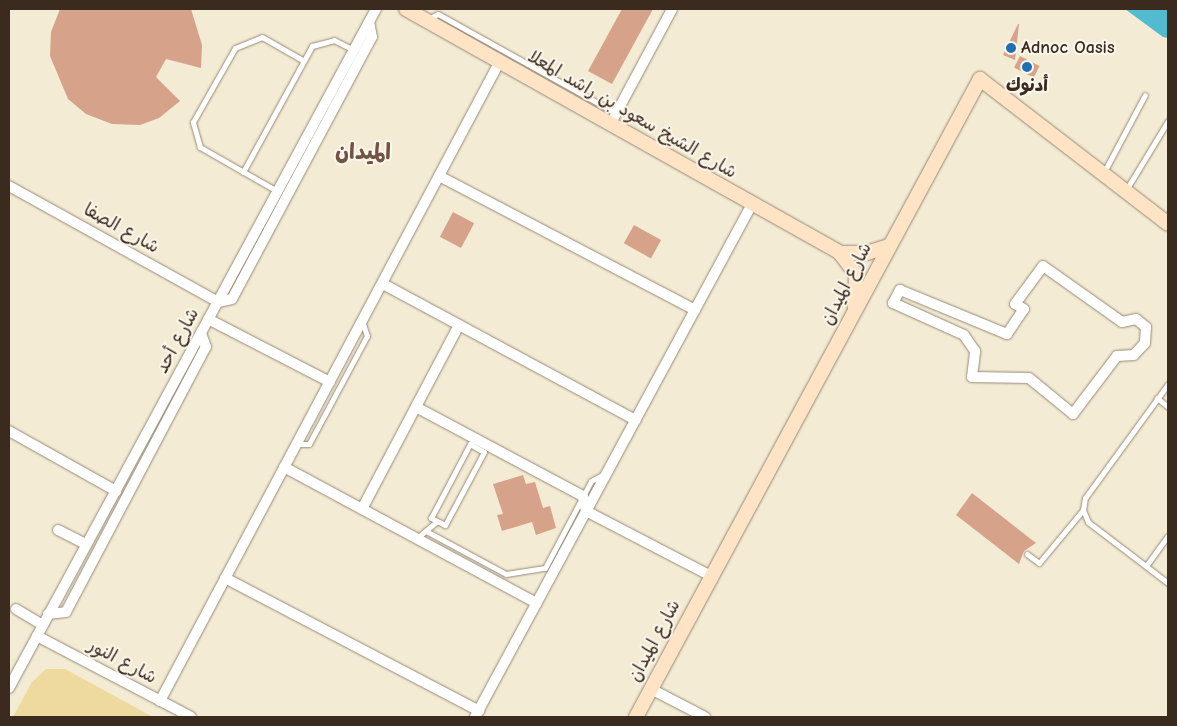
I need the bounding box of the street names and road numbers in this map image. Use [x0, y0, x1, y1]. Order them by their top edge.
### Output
street label: شارع الشيخ سعود بن راشد المعلا [524, 46, 740, 184]
street label: شارع الصفا [79, 199, 163, 259]
street label: شارع الميدان [817, 239, 877, 329]
street label: شارع أحد [152, 305, 204, 377]
street label: شارع الميدان [624, 596, 686, 686]
street label: شارع النور [84, 635, 160, 689]

